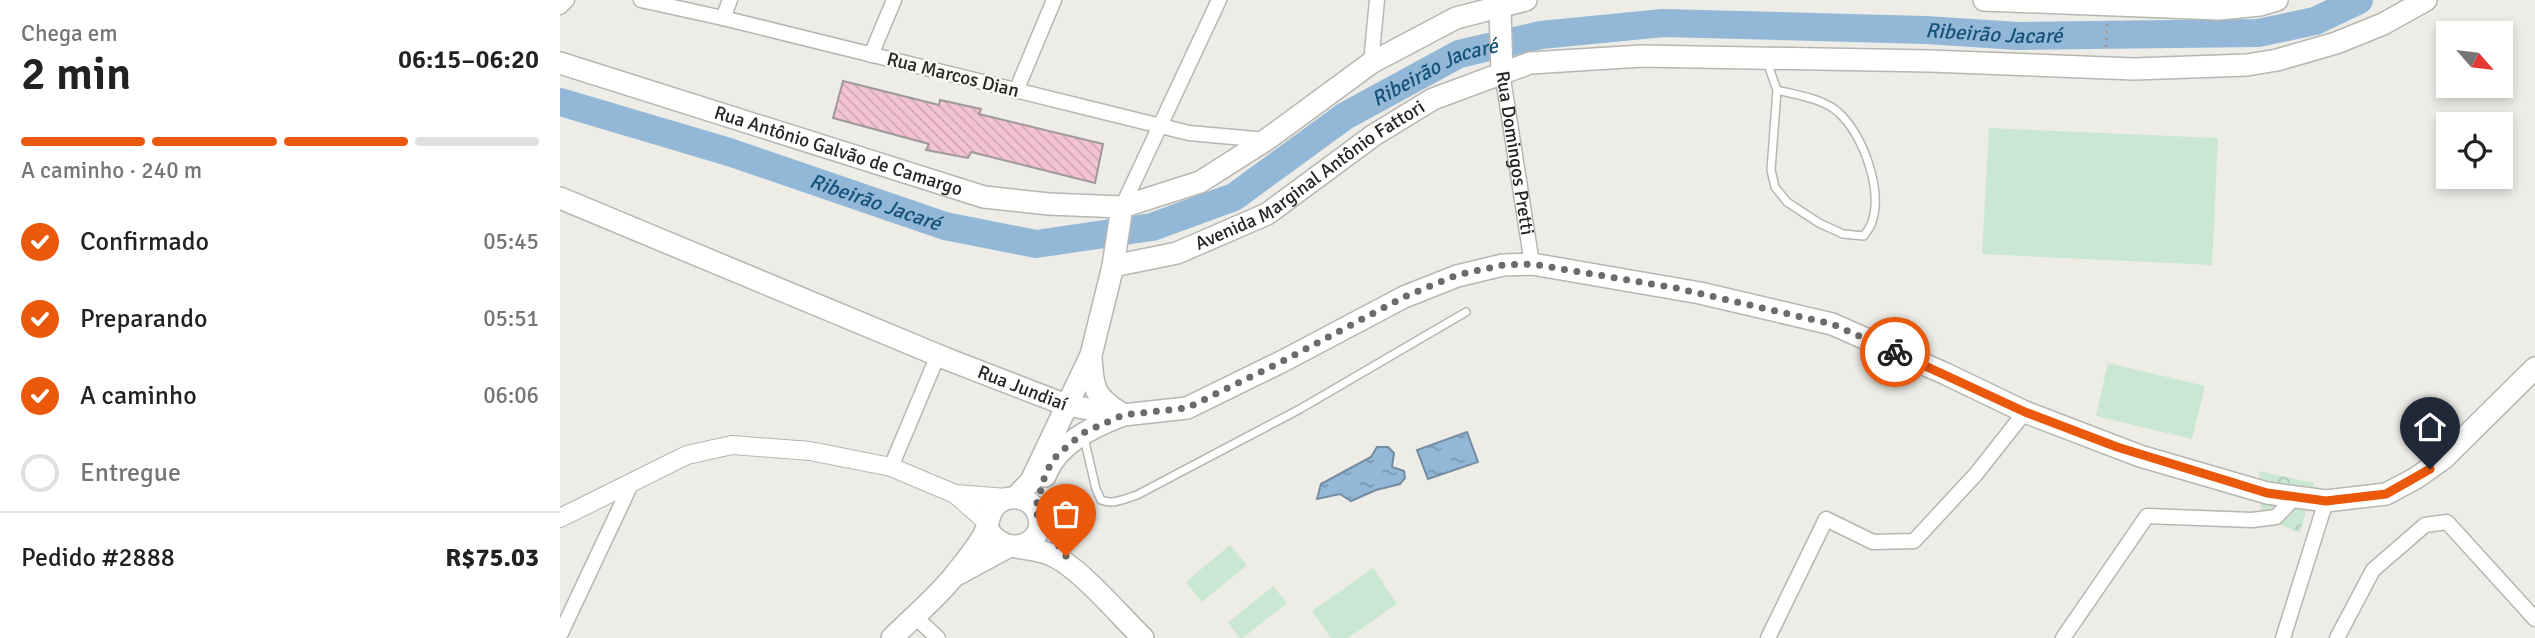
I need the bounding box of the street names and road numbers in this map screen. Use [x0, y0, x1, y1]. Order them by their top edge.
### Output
street label: Rua Marcos Dian [884, 47, 1022, 103]
street label: Rua Domingos Pretti [1490, 69, 1539, 237]
street label: Avenida Marginal Antônio Fattori [1191, 95, 1429, 256]
street label: Rua Antônio Galvão de Camargo [711, 101, 966, 202]
street label: Rua Jundiaí [974, 360, 1072, 417]

